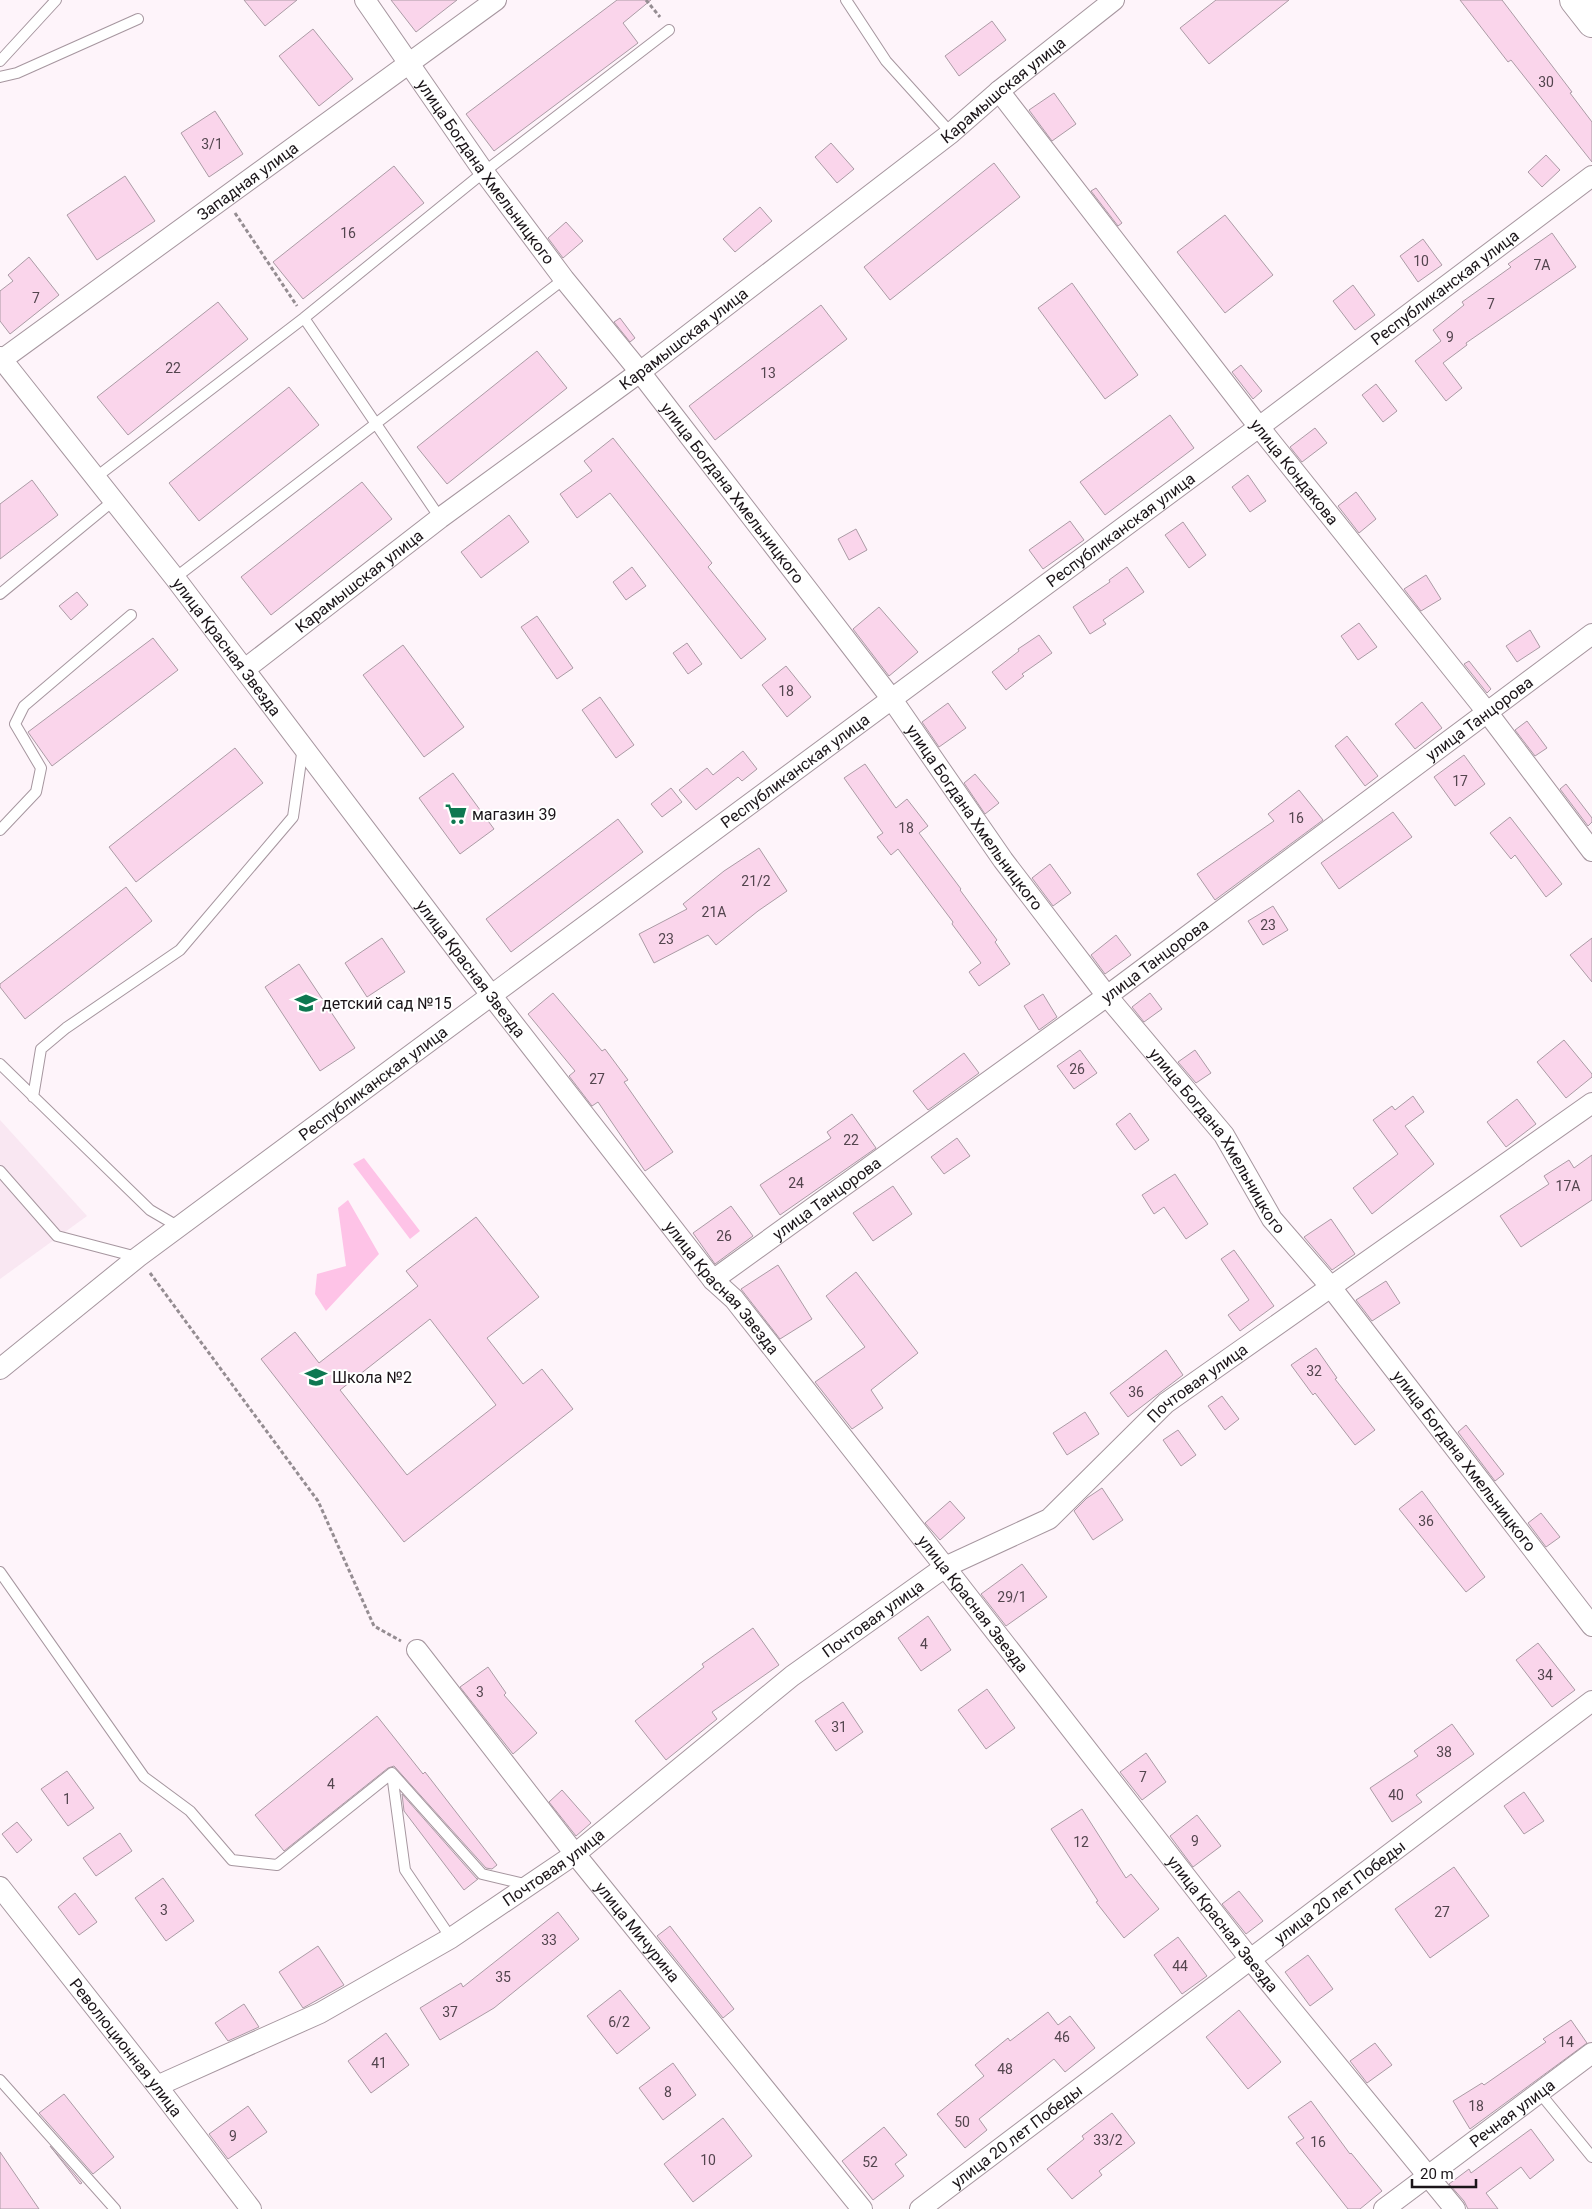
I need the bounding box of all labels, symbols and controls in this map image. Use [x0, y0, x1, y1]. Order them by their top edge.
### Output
street label: Карамышская улица [937, 33, 1069, 147]
house number: 30 [1538, 74, 1554, 90]
street label: улица Богдана Хмельницкого [413, 76, 559, 268]
house number: 3/1 [201, 136, 223, 152]
street label: Западная улица [193, 138, 302, 224]
house number: 16 [340, 225, 356, 241]
street label: Республиканская улица [1367, 226, 1523, 349]
house number: 10 [1413, 253, 1429, 269]
house number: 7А [1533, 257, 1551, 273]
street label: Карамышская улица [616, 284, 751, 394]
house number: 7 [32, 290, 40, 306]
house number: 7 [1487, 296, 1495, 312]
house number: 9 [1446, 329, 1454, 345]
house number: 22 [165, 360, 181, 376]
house number: 13 [760, 365, 776, 381]
street label: улица Богдана Хмельницкого [657, 399, 808, 587]
street label: улица Кондакова [1246, 415, 1342, 529]
street label: Республиканская улица [1043, 469, 1199, 591]
street label: Карамышская улица [292, 526, 427, 637]
street label: улица Красная Звезда [168, 574, 285, 720]
street label: улица Танцорова [1422, 673, 1537, 765]
house number: 18 [778, 683, 794, 699]
street label: Республиканская улица [717, 710, 873, 832]
street label: улица Богдана Хмельницкого [902, 721, 1047, 914]
house number: 17 [1452, 773, 1468, 789]
supermarket icon: магазин 39 [443, 801, 469, 827]
place label: магазин 39 [472, 805, 557, 824]
house number: 16 [1288, 810, 1304, 826]
house number: 18 [898, 820, 914, 836]
house number: 21/2 [741, 873, 771, 889]
street label: улица Красная Звезда [412, 896, 529, 1041]
house number: 21А [702, 904, 726, 920]
street label: улица Танцорова [1098, 915, 1212, 1007]
house number: 23 [1260, 917, 1276, 933]
house number: 23 [658, 931, 674, 947]
school or university icon: детский сад №15 [293, 990, 319, 1016]
place label: детский сад №15 [322, 994, 452, 1013]
street label: Республиканская улица [295, 1022, 451, 1145]
street label: улица Богдана Хмельницкого [1145, 1044, 1289, 1237]
house number: 26 [1069, 1061, 1085, 1077]
house number: 27 [589, 1071, 605, 1087]
house number: 22 [843, 1132, 859, 1148]
street label: улица Танцорова [769, 1153, 885, 1244]
house number: 24 [788, 1175, 804, 1191]
house number: 17А [1556, 1178, 1580, 1194]
street label: улица Красная Звезда [661, 1217, 783, 1358]
house number: 26 [716, 1228, 732, 1244]
street label: Почтовая улица [1143, 1340, 1251, 1426]
house number: 32 [1306, 1363, 1322, 1379]
school or university icon: Школа №2 [303, 1364, 329, 1390]
street label: улица Богдана Хмельницкого [1389, 1367, 1540, 1555]
place label: Школа №2 [332, 1368, 412, 1387]
house number: 36 [1128, 1384, 1144, 1400]
house number: 36 [1418, 1513, 1434, 1529]
street label: улица Красная Звезда [914, 1532, 1032, 1676]
street label: Почтовая улица [818, 1576, 927, 1662]
house number: 29/1 [997, 1589, 1027, 1605]
house number: 4 [920, 1636, 928, 1652]
house number: 34 [1537, 1667, 1553, 1683]
house number: 3 [476, 1684, 484, 1700]
house number: 31 [831, 1719, 847, 1735]
house number: 38 [1436, 1744, 1452, 1760]
house number: 7 [1139, 1769, 1147, 1785]
house number: 4 [327, 1776, 335, 1792]
house number: 40 [1388, 1787, 1404, 1803]
house number: 1 [63, 1791, 71, 1807]
street label: Почтовая улица [499, 1825, 608, 1910]
house number: 9 [1191, 1833, 1199, 1849]
house number: 12 [1073, 1834, 1089, 1850]
street label: улица 20 лет Победы [1271, 1837, 1409, 1948]
street label: улица Красная Звезда [1163, 1852, 1282, 1996]
street label: улица Мичурина [591, 1878, 684, 1986]
house number: 3 [160, 1902, 168, 1918]
house number: 27 [1434, 1904, 1450, 1920]
house number: 33 [541, 1932, 557, 1948]
house number: 44 [1172, 1958, 1188, 1974]
house number: 35 [495, 1969, 511, 1985]
street label: Революционная улица [66, 1975, 186, 2121]
house number: 37 [442, 2004, 458, 2020]
house number: 6/2 [608, 2014, 630, 2030]
house number: 46 [1054, 2029, 1070, 2045]
house number: 14 [1558, 2034, 1574, 2050]
house number: 41 [371, 2055, 387, 2071]
house number: 48 [997, 2061, 1013, 2077]
street label: Речная улица [1466, 2075, 1559, 2152]
street label: улица 20 лет Победы [948, 2081, 1086, 2192]
house number: 8 [664, 2084, 672, 2100]
house number: 18 [1468, 2098, 1484, 2114]
house number: 50 [954, 2114, 970, 2130]
house number: 9 [229, 2128, 237, 2144]
house number: 33/2 [1093, 2132, 1123, 2148]
house number: 16 [1310, 2134, 1326, 2150]
house number: 10 [700, 2152, 716, 2168]
house number: 52 [862, 2154, 878, 2170]
scale bar [1412, 2156, 1476, 2188]
text: 20 m [1420, 2165, 1454, 2183]

